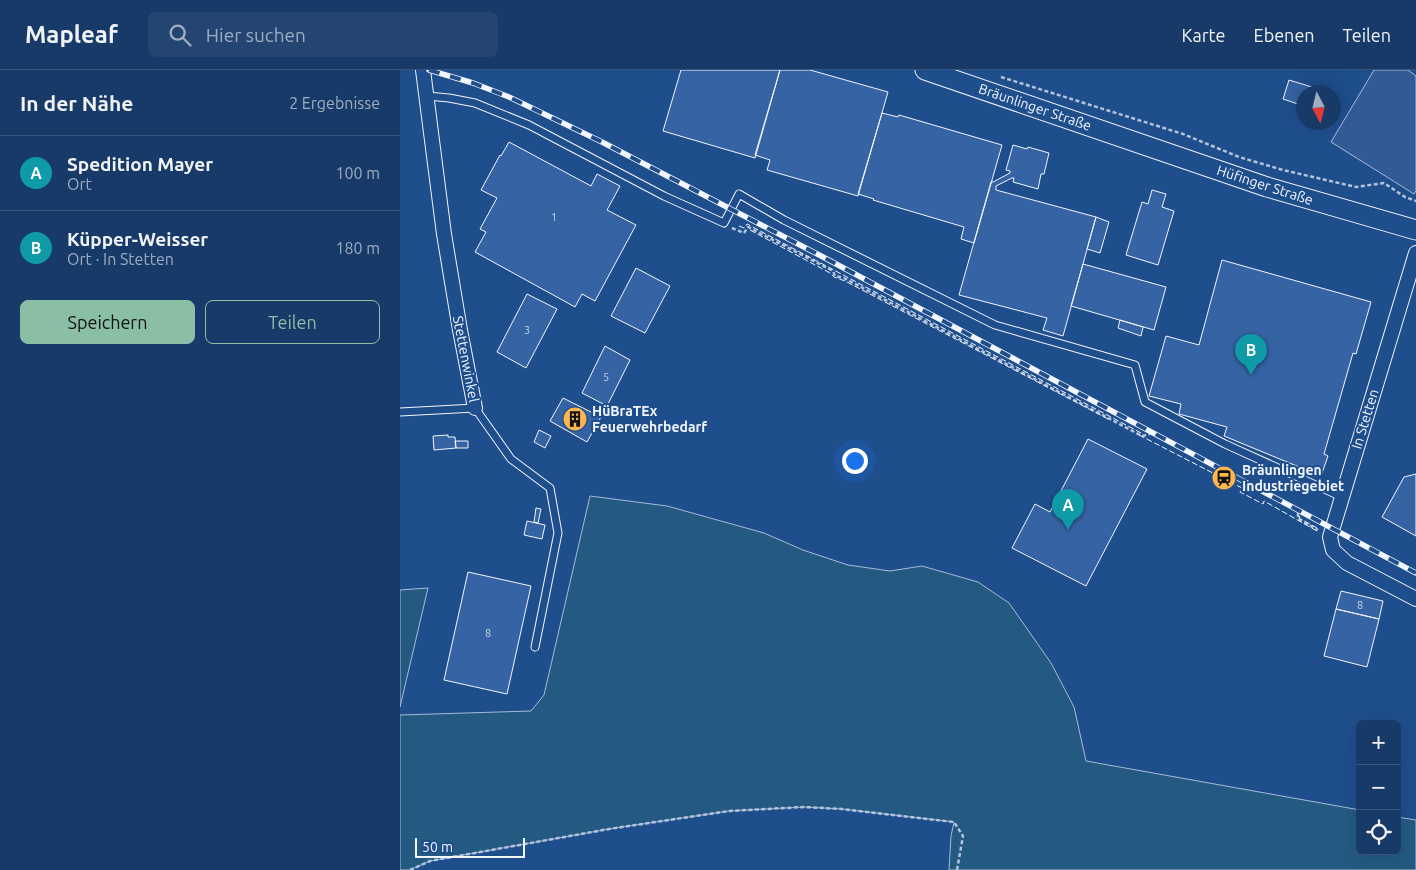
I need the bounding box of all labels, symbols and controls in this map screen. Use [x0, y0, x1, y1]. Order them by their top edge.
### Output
search box [148, 12, 498, 57]
text: Mapleaf [25, 21, 118, 48]
icon: search [166, 21, 194, 49]
text: Hier suchen [206, 24, 306, 46]
text: Karte [1182, 25, 1226, 45]
text: Ebenen [1254, 25, 1315, 45]
text: Teilen [1343, 25, 1391, 45]
street label: Bräunlinger Straße [977, 80, 1093, 134]
north arrow [1296, 85, 1341, 130]
text: In der Nähe [20, 91, 133, 115]
text: 2 Ergebnisse [289, 94, 380, 112]
text: Spedition Mayer [67, 153, 213, 175]
street label: Hüfinger Straße [1215, 162, 1315, 208]
text: A [30, 164, 42, 182]
text: 100 m [335, 164, 380, 182]
text: Ort [67, 175, 92, 193]
house number: 1 [551, 211, 557, 223]
text: Küpper-Weisser [67, 228, 208, 250]
text: B [31, 239, 41, 257]
text: 180 m [335, 239, 380, 257]
text: Ort · In Stetten [67, 250, 174, 268]
button: Speichern [20, 300, 195, 344]
button: Teilen [205, 300, 380, 344]
street label: Stettenwinkel [450, 314, 482, 404]
house number: 3 [524, 324, 530, 336]
pin: B [1235, 334, 1267, 375]
house number: 5 [603, 371, 609, 383]
street label: In Stetten [1348, 387, 1382, 451]
place label: HüBraTEx Feuerwehrbedarf [592, 403, 707, 435]
building icon: HüBraTEx Feuerwehrbedarf [562, 406, 588, 432]
your location [842, 448, 868, 474]
place label: Bräunlingen Industriegebiet [1242, 462, 1344, 494]
station icon: Bräunlingen Industriegebiet [1211, 465, 1237, 491]
pin: A [1052, 489, 1084, 530]
house number: 8 [1357, 599, 1363, 611]
house number: 8 [485, 627, 491, 639]
map controls [1356, 720, 1401, 855]
button: + [1356, 720, 1401, 765]
button: − [1356, 765, 1401, 810]
button: locate [1356, 810, 1401, 855]
scale bar [415, 835, 525, 858]
text: 50 m [422, 839, 453, 855]

